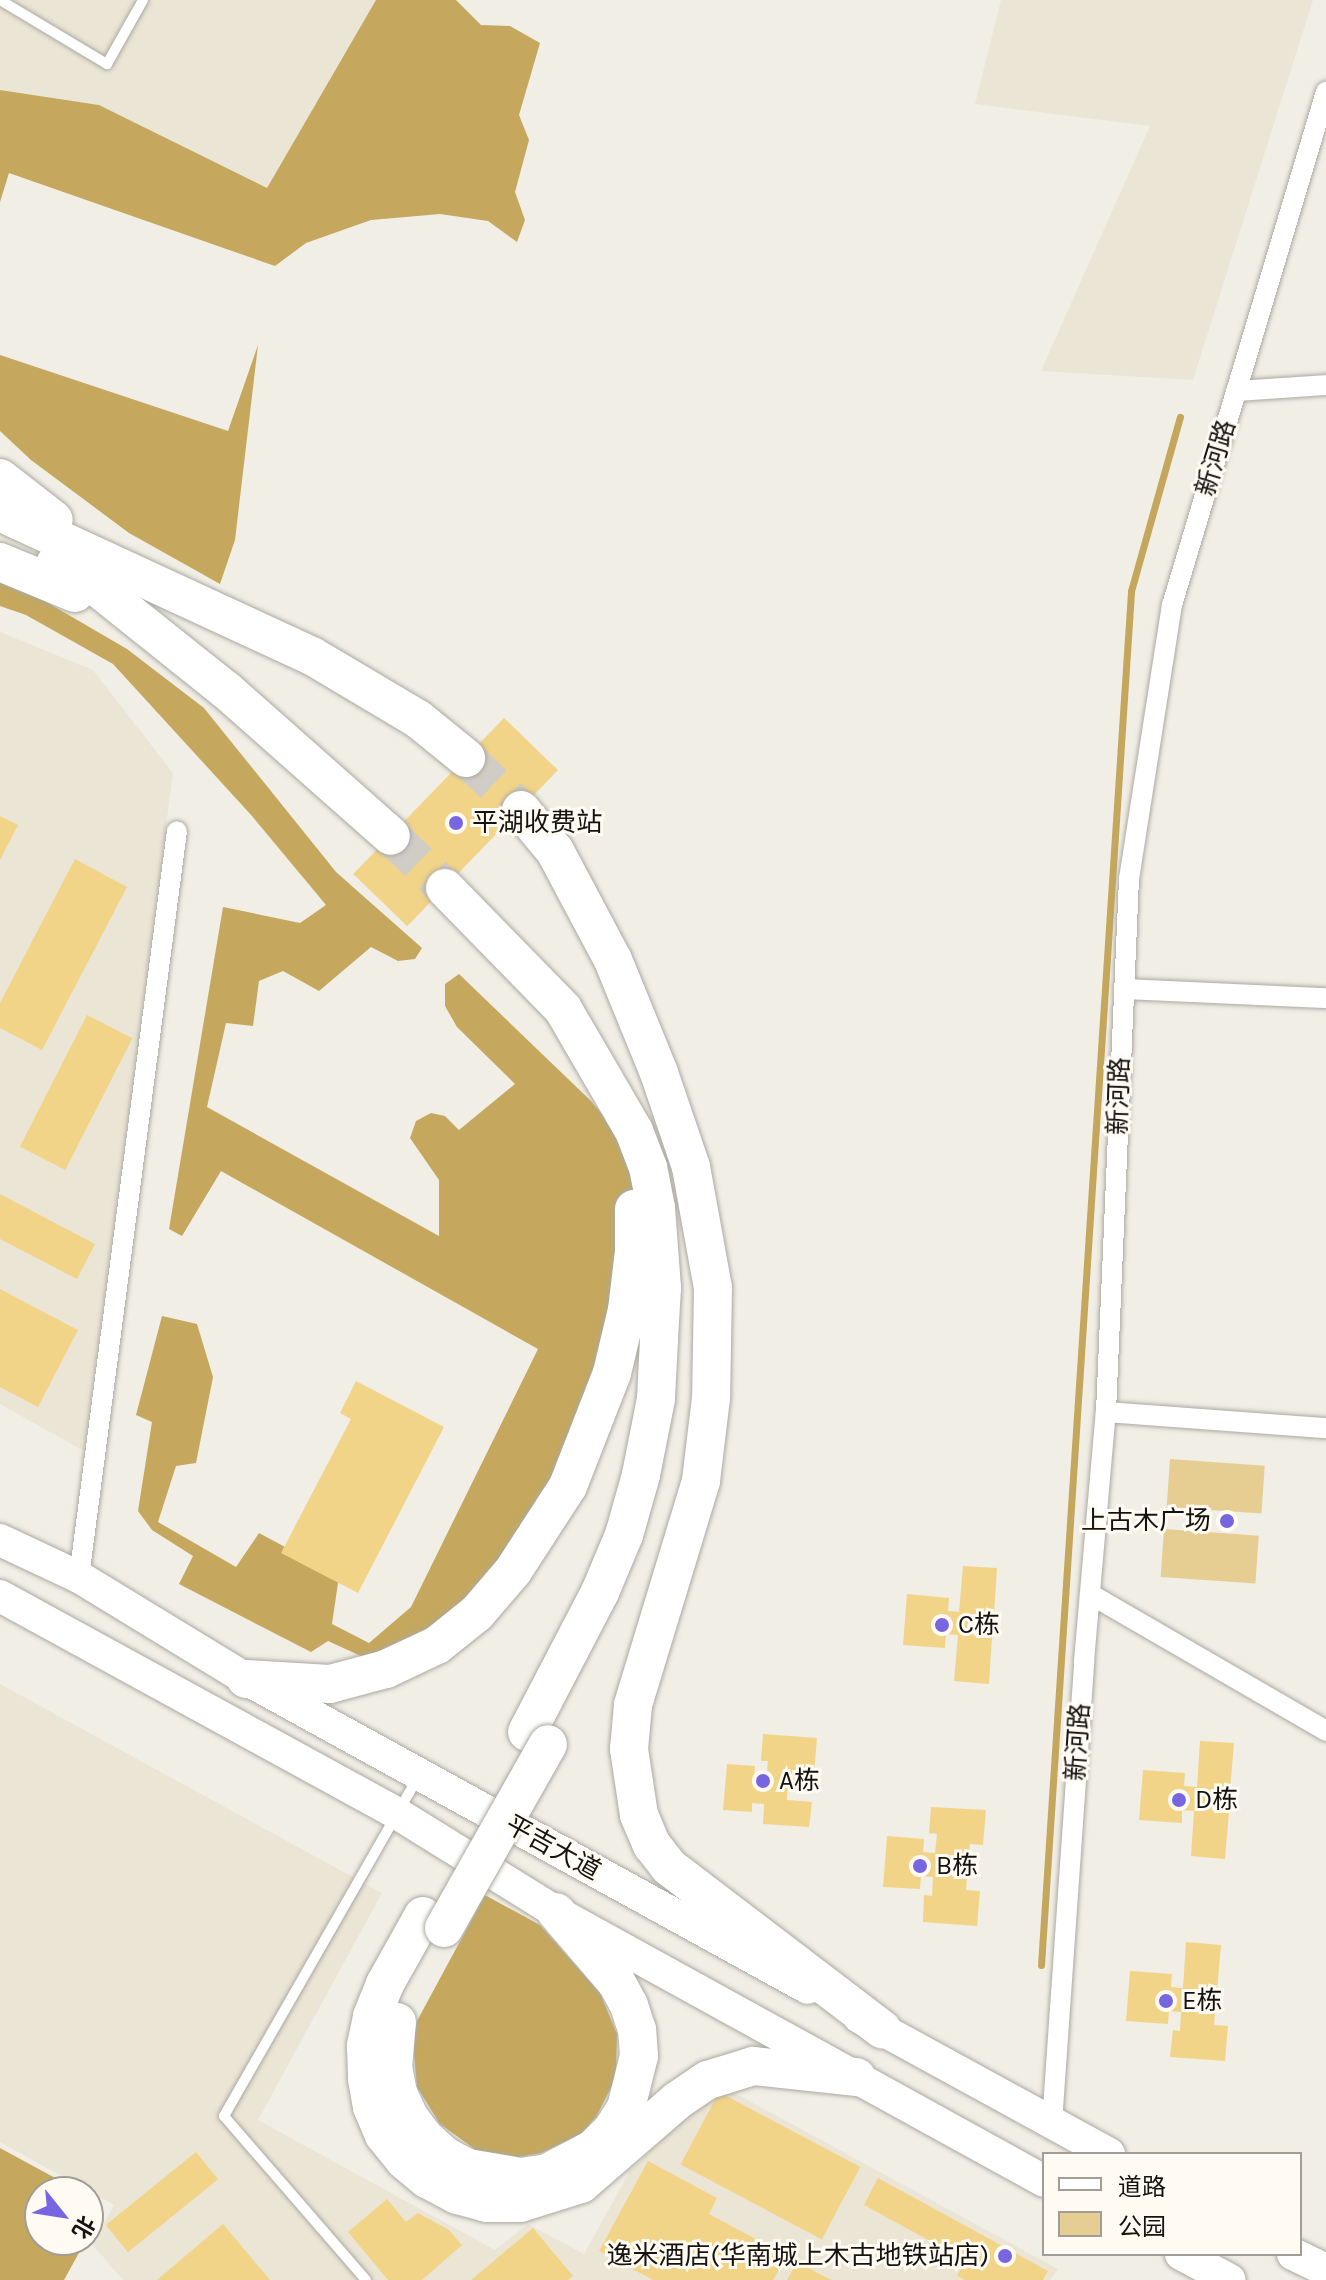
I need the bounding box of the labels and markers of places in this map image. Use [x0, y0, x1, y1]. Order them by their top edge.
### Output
place label: 平湖收费站 [472, 807, 602, 839]
marker: 平湖收费站 [447, 814, 465, 832]
place label: 上古木广场 [1081, 1505, 1211, 1537]
marker: 上古木广场 [1218, 1512, 1236, 1530]
place label: C栋 [958, 1609, 1000, 1641]
marker: C栋 [933, 1616, 951, 1634]
place label: A栋 [779, 1765, 820, 1797]
marker: A栋 [754, 1772, 772, 1790]
place label: D栋 [1195, 1784, 1238, 1816]
marker: D栋 [1170, 1791, 1188, 1809]
place label: B栋 [936, 1850, 978, 1882]
marker: B栋 [911, 1857, 929, 1875]
place label: E栋 [1182, 1985, 1223, 2017]
marker: E栋 [1157, 1992, 1175, 2010]
place label: 逸米酒店(华南城上木古地铁站店) [607, 2240, 989, 2272]
marker: 逸米酒店(华南城上木古地铁站店) [996, 2247, 1014, 2265]

